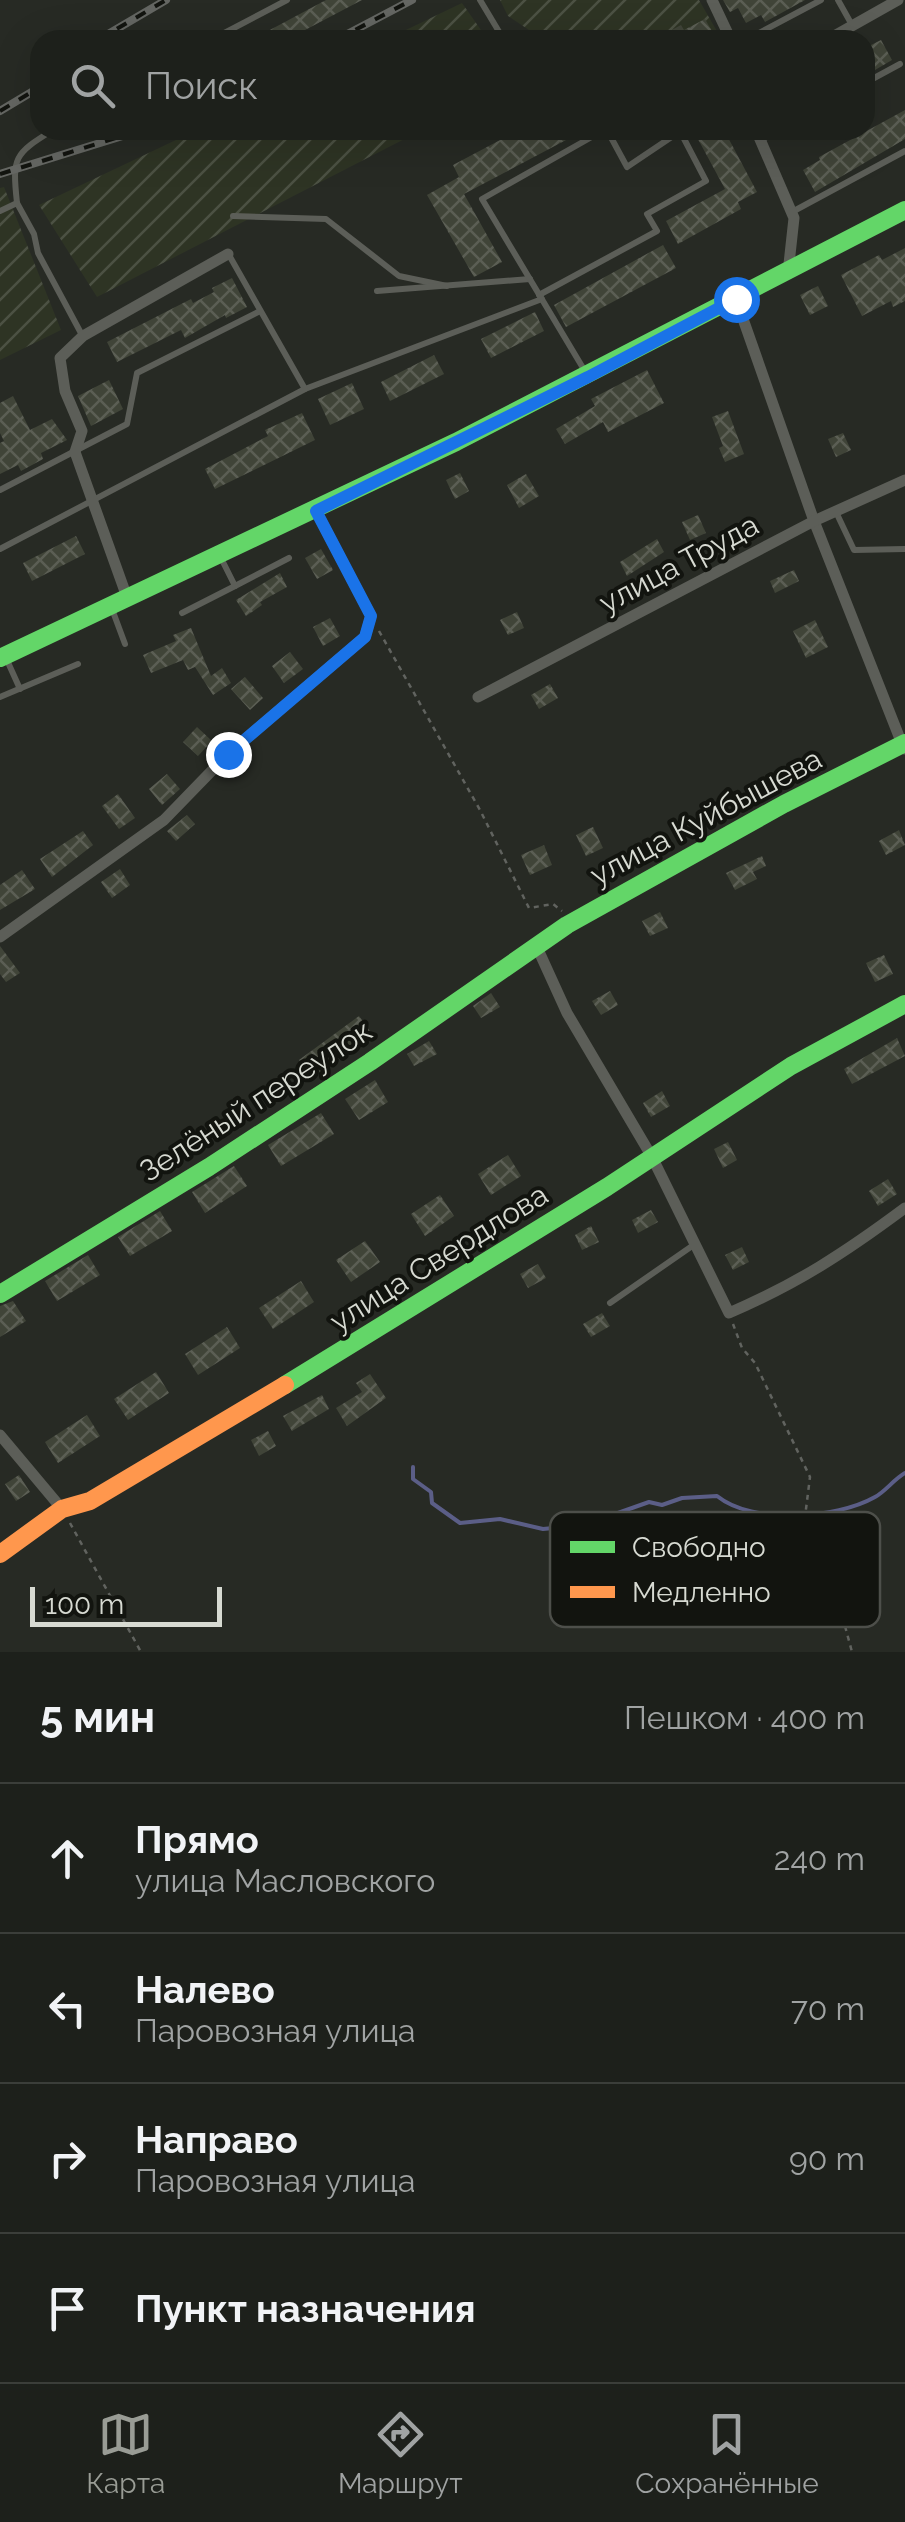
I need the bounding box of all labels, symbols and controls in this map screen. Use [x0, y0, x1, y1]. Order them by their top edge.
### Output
search box [30, 30, 875, 140]
icon: search [65, 58, 120, 113]
text: Поиск [145, 63, 258, 108]
route start [714, 277, 760, 323]
street label: улица Труда [593, 507, 764, 620]
route end [206, 732, 252, 778]
street label: улица Куйбышева [584, 741, 827, 892]
street label: Зелёный переулок [133, 1013, 378, 1189]
street label: улица Свердлова [323, 1176, 554, 1339]
legend [550, 1512, 880, 1627]
text: Свободно [632, 1531, 766, 1564]
text: Медленно [632, 1576, 771, 1609]
scale bar [30, 1582, 222, 1626]
text: 100 m [45, 1588, 124, 1621]
text: 5 мин [40, 1693, 155, 1742]
text: Пешком · 400 m [624, 1699, 865, 1736]
text: Прямо [135, 1817, 259, 1862]
icon: ahead [40, 1831, 95, 1886]
text: 240 m [774, 1840, 865, 1877]
text: улица Масловского [135, 1862, 435, 1899]
text: Налево [135, 1967, 275, 2012]
icon: left [40, 1981, 95, 2036]
text: 70 m [791, 1990, 865, 2027]
text: Паровозная улица [135, 2012, 415, 2049]
text: Направо [135, 2117, 298, 2162]
icon: right [40, 2131, 95, 2186]
text: 90 m [789, 2140, 865, 2177]
text: Паровозная улица [135, 2162, 415, 2199]
icon: arrive [40, 2281, 95, 2336]
text: Пункт назначения [135, 2286, 476, 2331]
tab: Карта [86, 2407, 165, 2500]
tab: Маршрут [338, 2407, 463, 2500]
tab: Сохранённые [635, 2407, 819, 2500]

